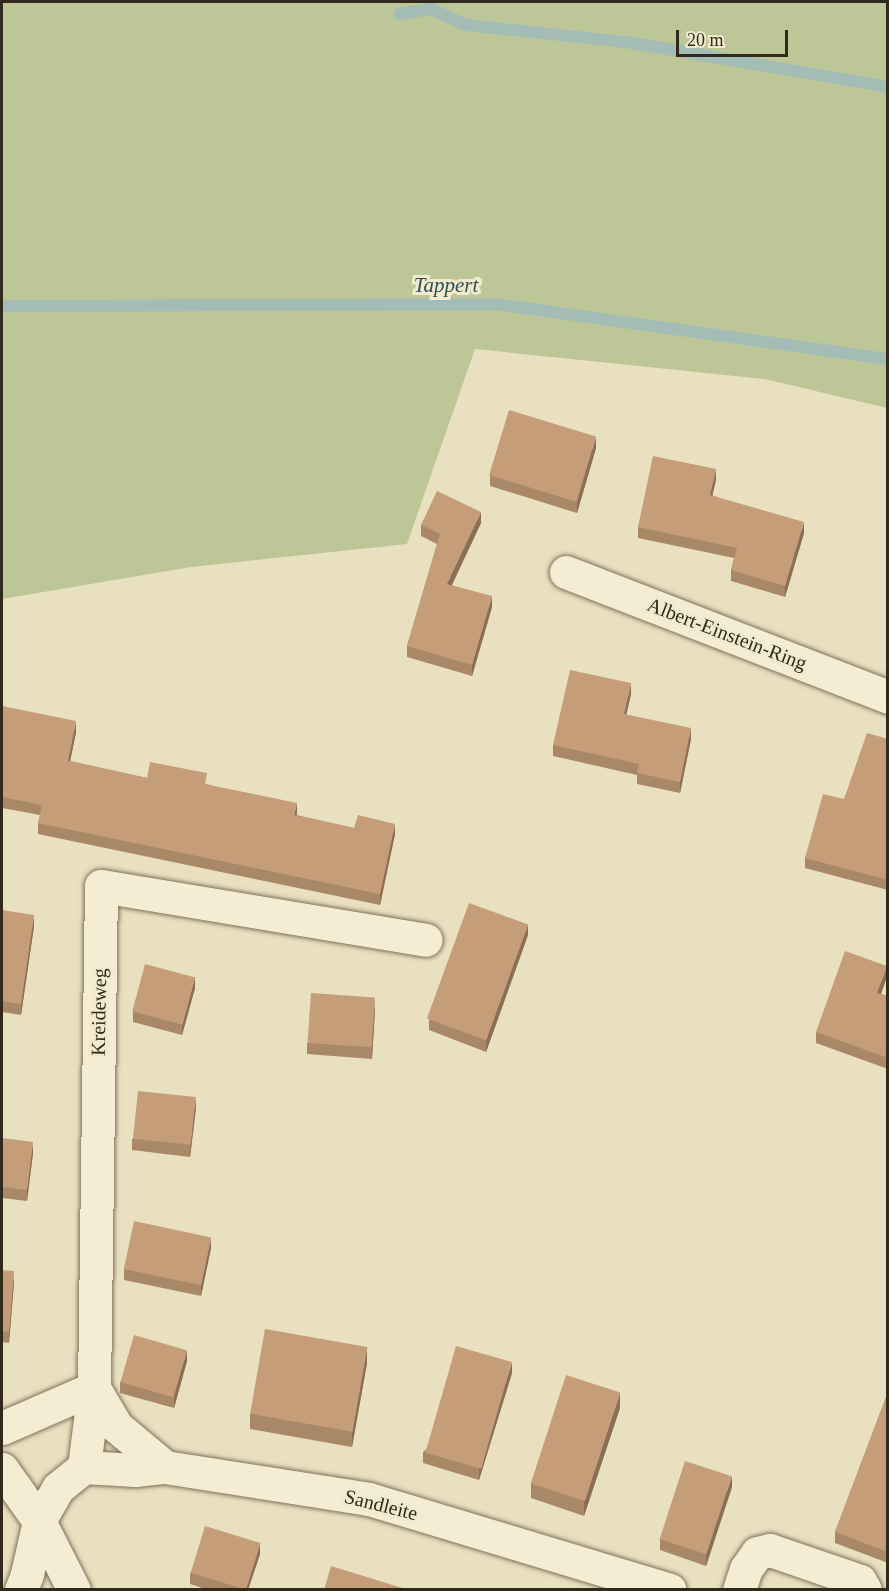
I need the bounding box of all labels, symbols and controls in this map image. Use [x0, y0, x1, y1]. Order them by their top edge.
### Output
scale bar [679, 18, 792, 56]
text: 20 m [687, 30, 724, 50]
water label: Tappert [414, 272, 478, 298]
street label: Albert-Einstein-Ring [644, 593, 810, 675]
street label: Kreideweg [86, 968, 112, 1056]
street label: Sandleite [342, 1484, 420, 1526]

